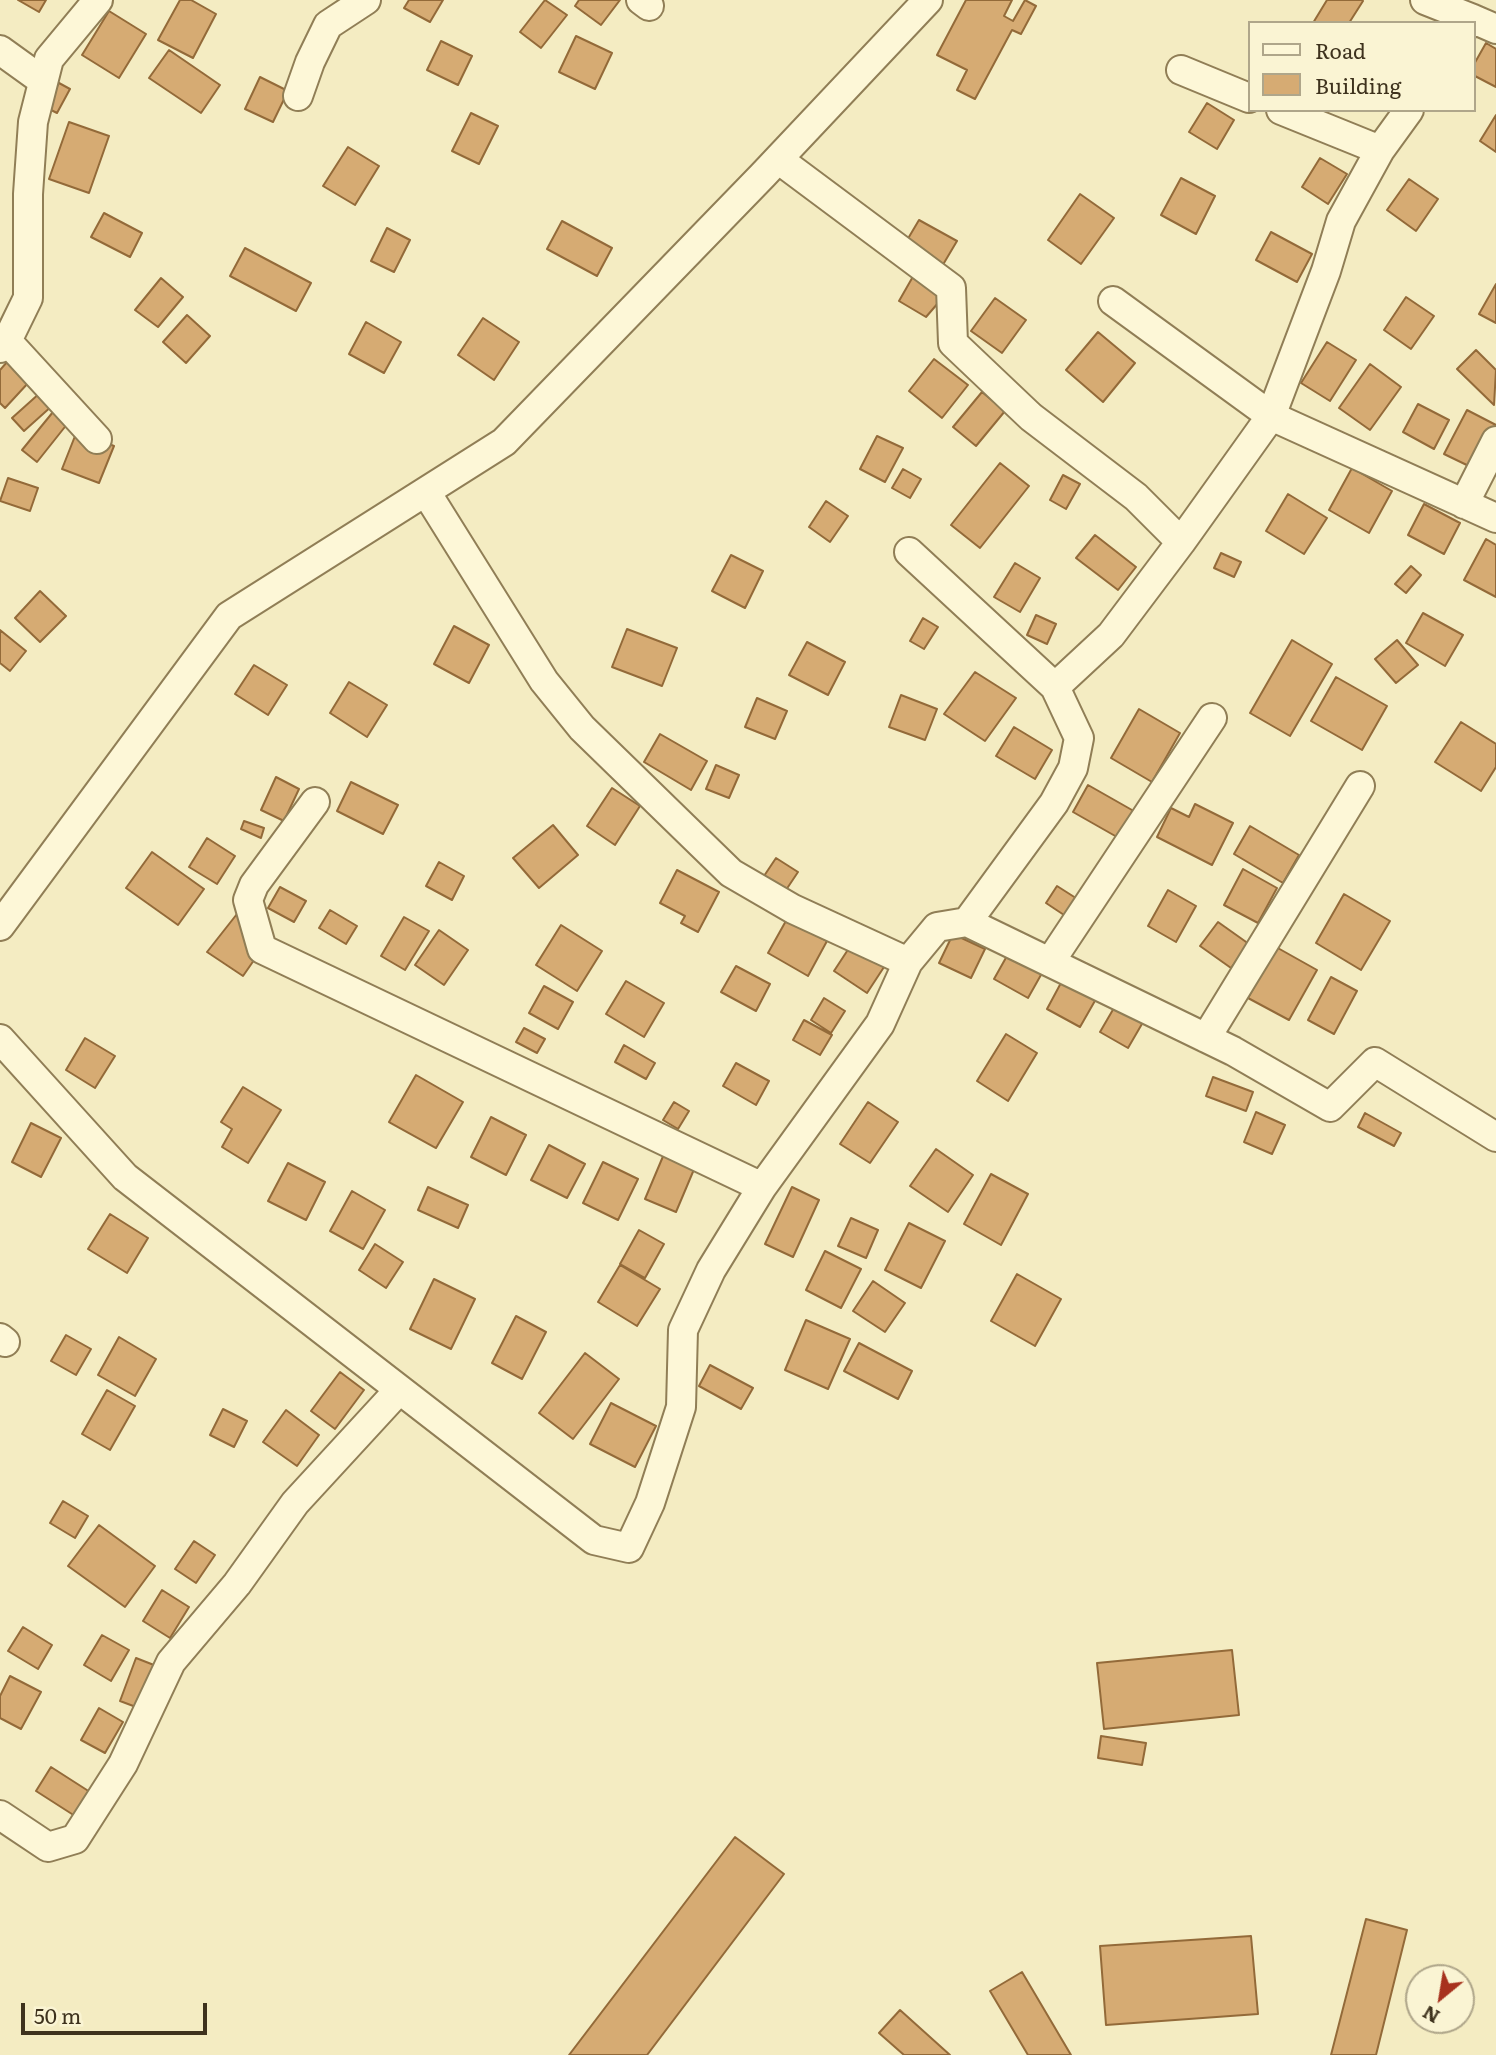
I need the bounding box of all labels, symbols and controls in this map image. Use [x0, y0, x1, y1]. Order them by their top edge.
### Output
legend [1248, 21, 1475, 112]
text: Road [1315, 34, 1366, 65]
text: Building [1315, 69, 1401, 100]
north arrow [1405, 1964, 1475, 2034]
scale bar [24, 1988, 210, 2032]
text: 50 m [34, 1999, 81, 2030]
text: N [1417, 1999, 1444, 2032]

